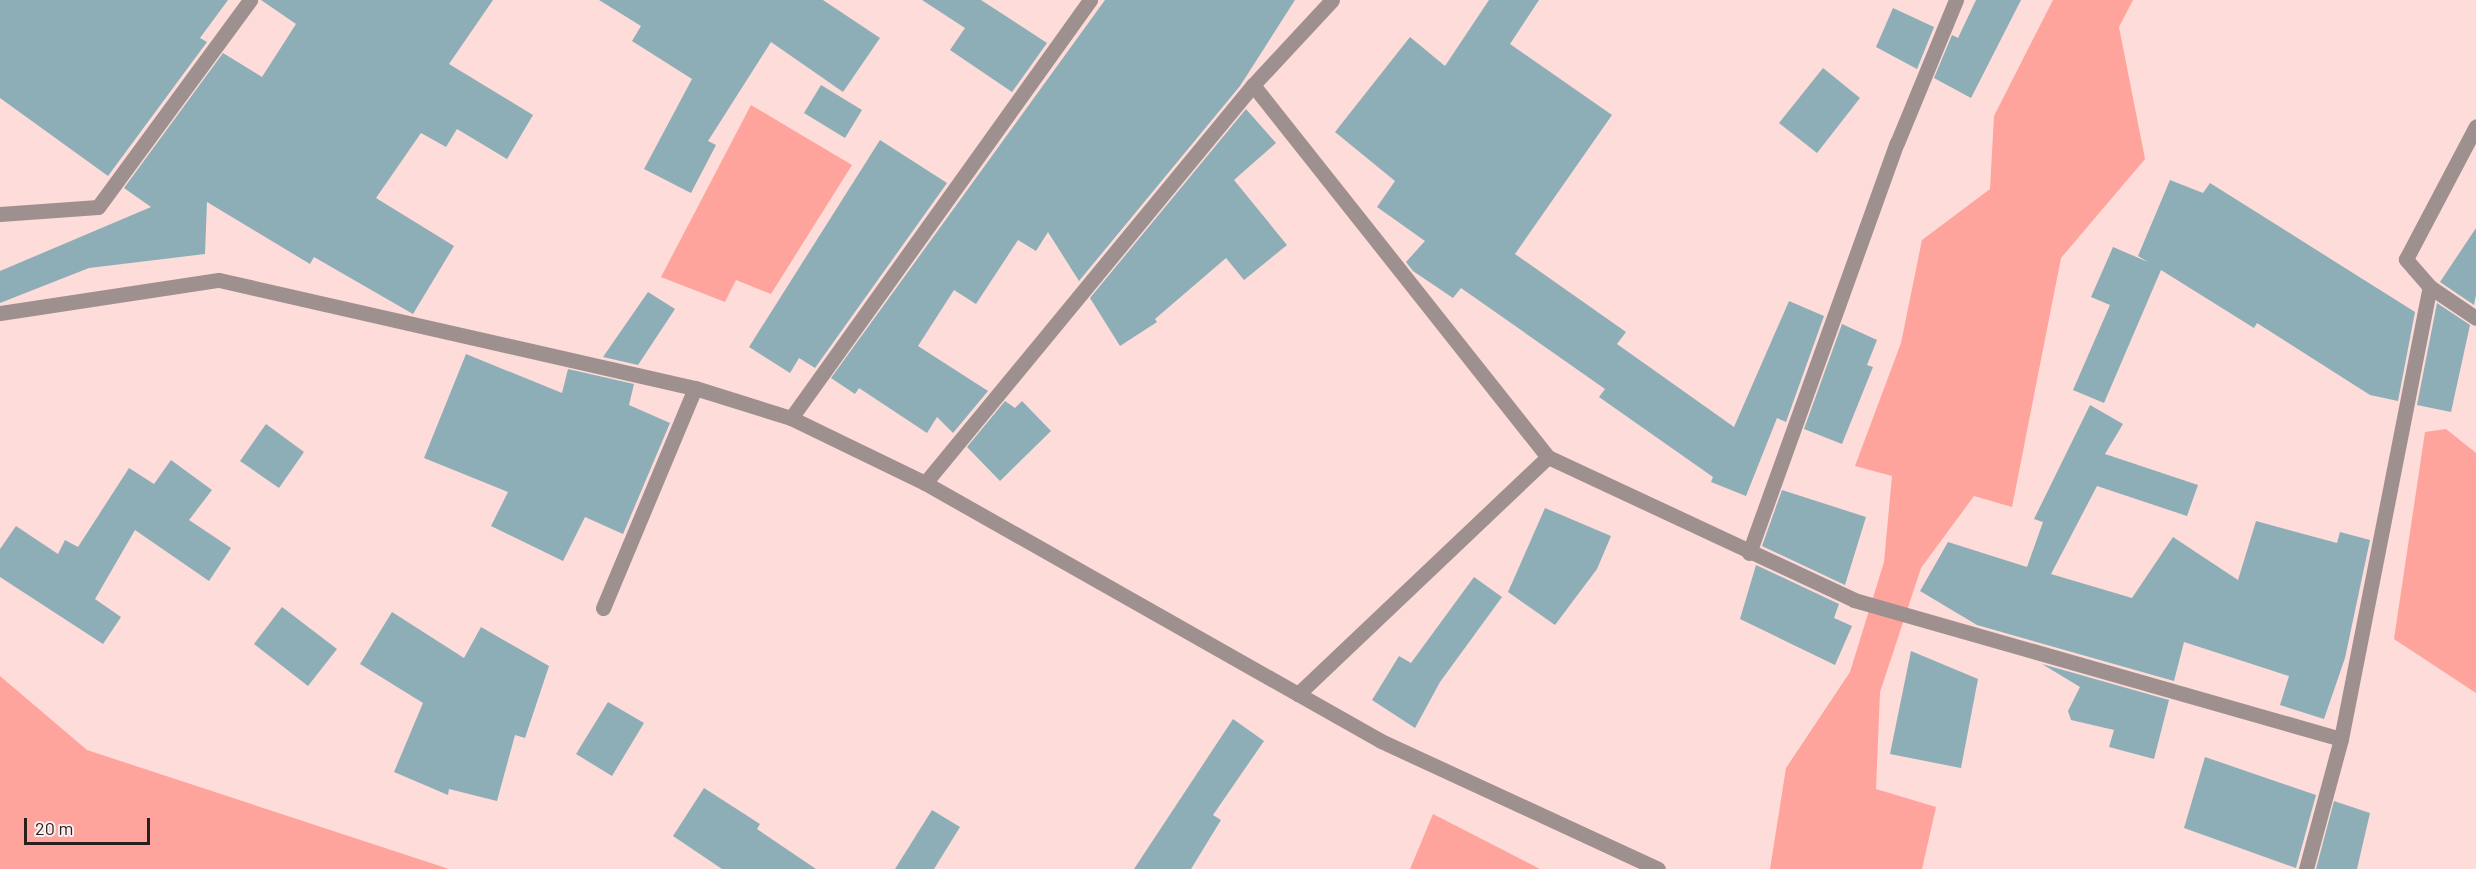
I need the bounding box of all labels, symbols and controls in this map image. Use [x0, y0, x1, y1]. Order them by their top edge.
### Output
scale bar [27, 806, 153, 844]
text: 20 m [35, 817, 73, 839]

